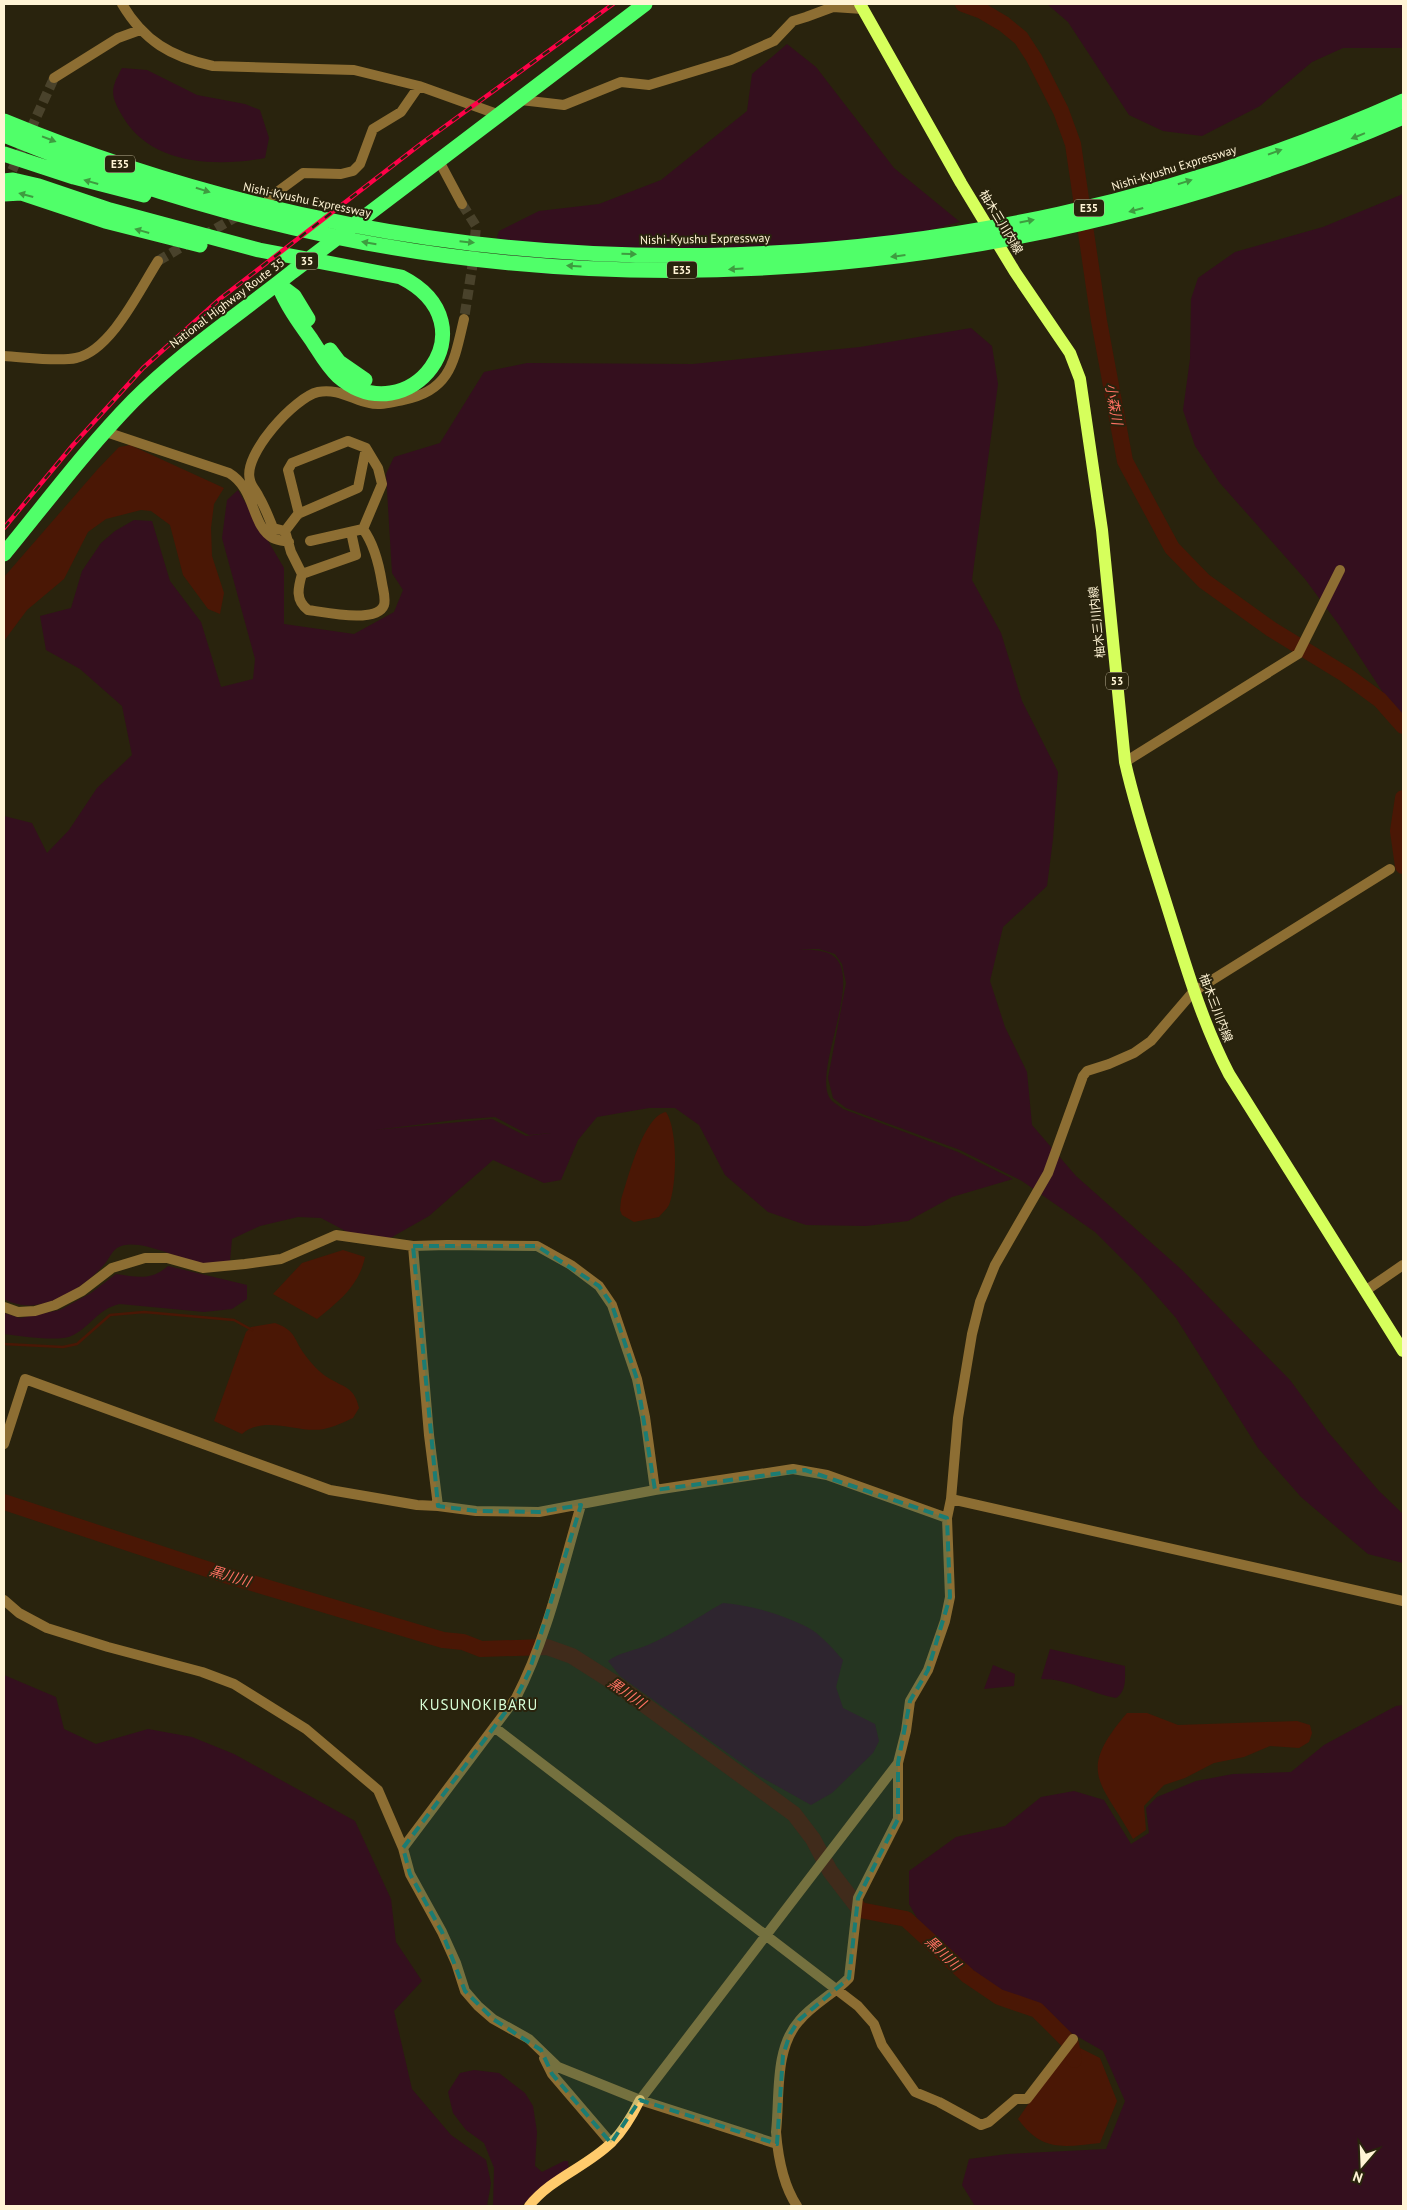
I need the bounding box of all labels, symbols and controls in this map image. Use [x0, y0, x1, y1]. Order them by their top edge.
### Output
one-way arrow [1351, 132, 1365, 140]
one-way arrow [42, 135, 57, 143]
street label: Nishi-Kyushu Expressway [1109, 141, 1239, 194]
one-way arrow [1268, 148, 1283, 156]
road number: E35 [105, 156, 135, 172]
one-way arrow [84, 177, 99, 185]
one-way arrow [1177, 177, 1192, 185]
street label: Nishi-Kyushu Expressway [242, 179, 373, 220]
one-way arrow [196, 187, 211, 195]
street label: 柚木三川内線 [976, 187, 1026, 256]
one-way arrow [18, 191, 34, 199]
road number: E35 [1074, 200, 1104, 217]
one-way arrow [1128, 206, 1143, 214]
one-way arrow [1020, 217, 1036, 225]
one-way arrow [134, 227, 149, 235]
street label: Nishi-Kyushu Expressway [640, 230, 771, 247]
one-way arrow [360, 238, 376, 246]
one-way arrow [460, 238, 476, 246]
one-way arrow [622, 250, 638, 258]
road number: 35 [296, 252, 318, 270]
one-way arrow [890, 252, 906, 260]
street label: National Highway Route 35 [166, 254, 287, 351]
one-way arrow [566, 261, 582, 269]
road number: E35 [667, 262, 697, 278]
one-way arrow [728, 266, 744, 274]
water label: 小森川 [1101, 382, 1127, 428]
street label: 柚木三川内線 [1085, 585, 1108, 659]
road number: 53 [1106, 672, 1128, 689]
street label: 柚木三川内線 [1197, 972, 1236, 1044]
water label: 黒川川 [207, 1561, 255, 1591]
water label: 黒川川 [605, 1674, 651, 1714]
district label: KUSUNOKIBARU [420, 1695, 538, 1714]
water label: 黒川川 [922, 1932, 966, 1975]
north arrow [1337, 2140, 1387, 2190]
text: N [1350, 2167, 1365, 2187]

